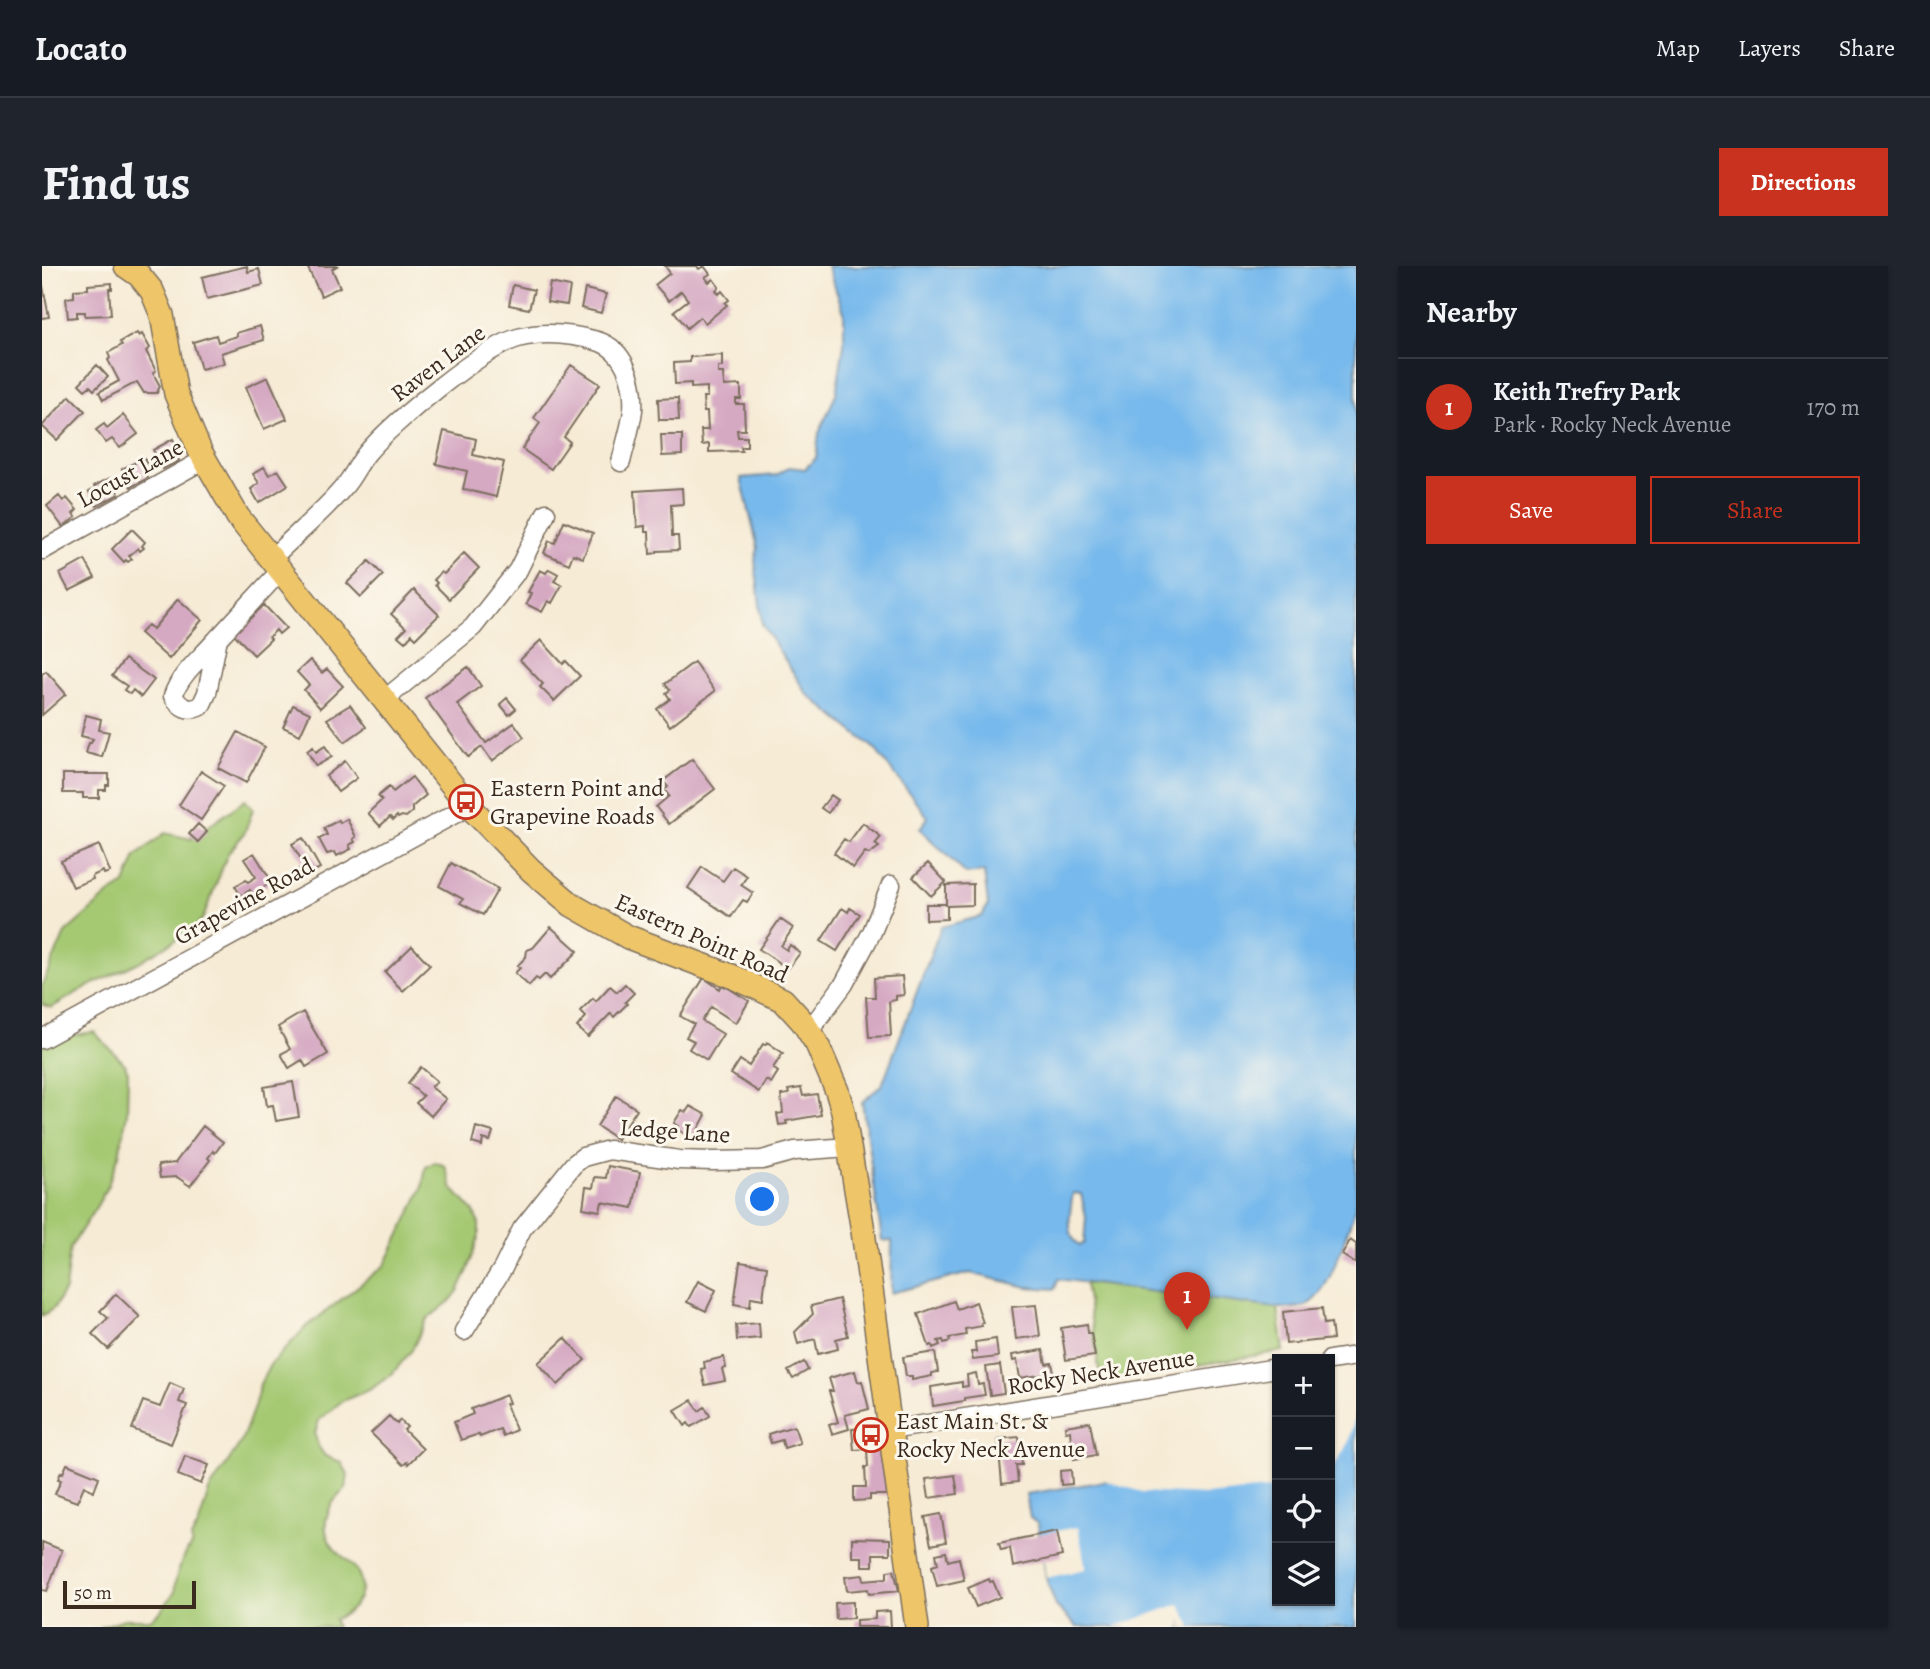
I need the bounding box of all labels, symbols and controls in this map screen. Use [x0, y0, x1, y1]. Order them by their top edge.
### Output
text: Locato [35, 26, 127, 71]
text: Map [1656, 32, 1700, 64]
text: Layers [1738, 32, 1801, 64]
text: Share [1839, 32, 1895, 64]
button: Directions [1719, 148, 1888, 216]
text: Find us [42, 149, 190, 216]
text: Nearby [1426, 292, 1517, 332]
street label: Raven Lane [384, 317, 492, 409]
text: Keith Trefry Park [1493, 374, 1680, 409]
text: 1 [1445, 392, 1453, 423]
text: 170 m [1807, 392, 1860, 423]
text: Park · Rocky Neck Avenue [1493, 409, 1731, 440]
street label: Locust Lane [71, 431, 189, 515]
button: Save [1426, 476, 1636, 544]
button: Share [1650, 476, 1860, 544]
place label: Eastern Point and Grapevine Roads [490, 772, 664, 832]
bus stop icon: Eastern Point and Grapevine Roads [447, 783, 485, 821]
street label: Grapevine Road [168, 849, 320, 953]
street label: Eastern Point Road [610, 885, 794, 991]
street label: Ledge Lane [619, 1111, 731, 1151]
your location [745, 1182, 779, 1216]
pin: 1 [1164, 1272, 1210, 1330]
street label: Rocky Neck Avenue [1005, 1341, 1197, 1403]
map controls [1272, 1354, 1335, 1606]
button: + [1272, 1354, 1335, 1417]
place label: East Main St. & Rocky Neck Avenue [896, 1405, 1085, 1465]
bus stop icon: East Main St. & Rocky Neck Avenue [852, 1416, 890, 1454]
button: − [1272, 1417, 1335, 1480]
button: locate [1272, 1480, 1335, 1543]
button: layers [1272, 1543, 1335, 1606]
scale bar [63, 1578, 196, 1610]
text: 50 m [74, 1580, 112, 1606]

